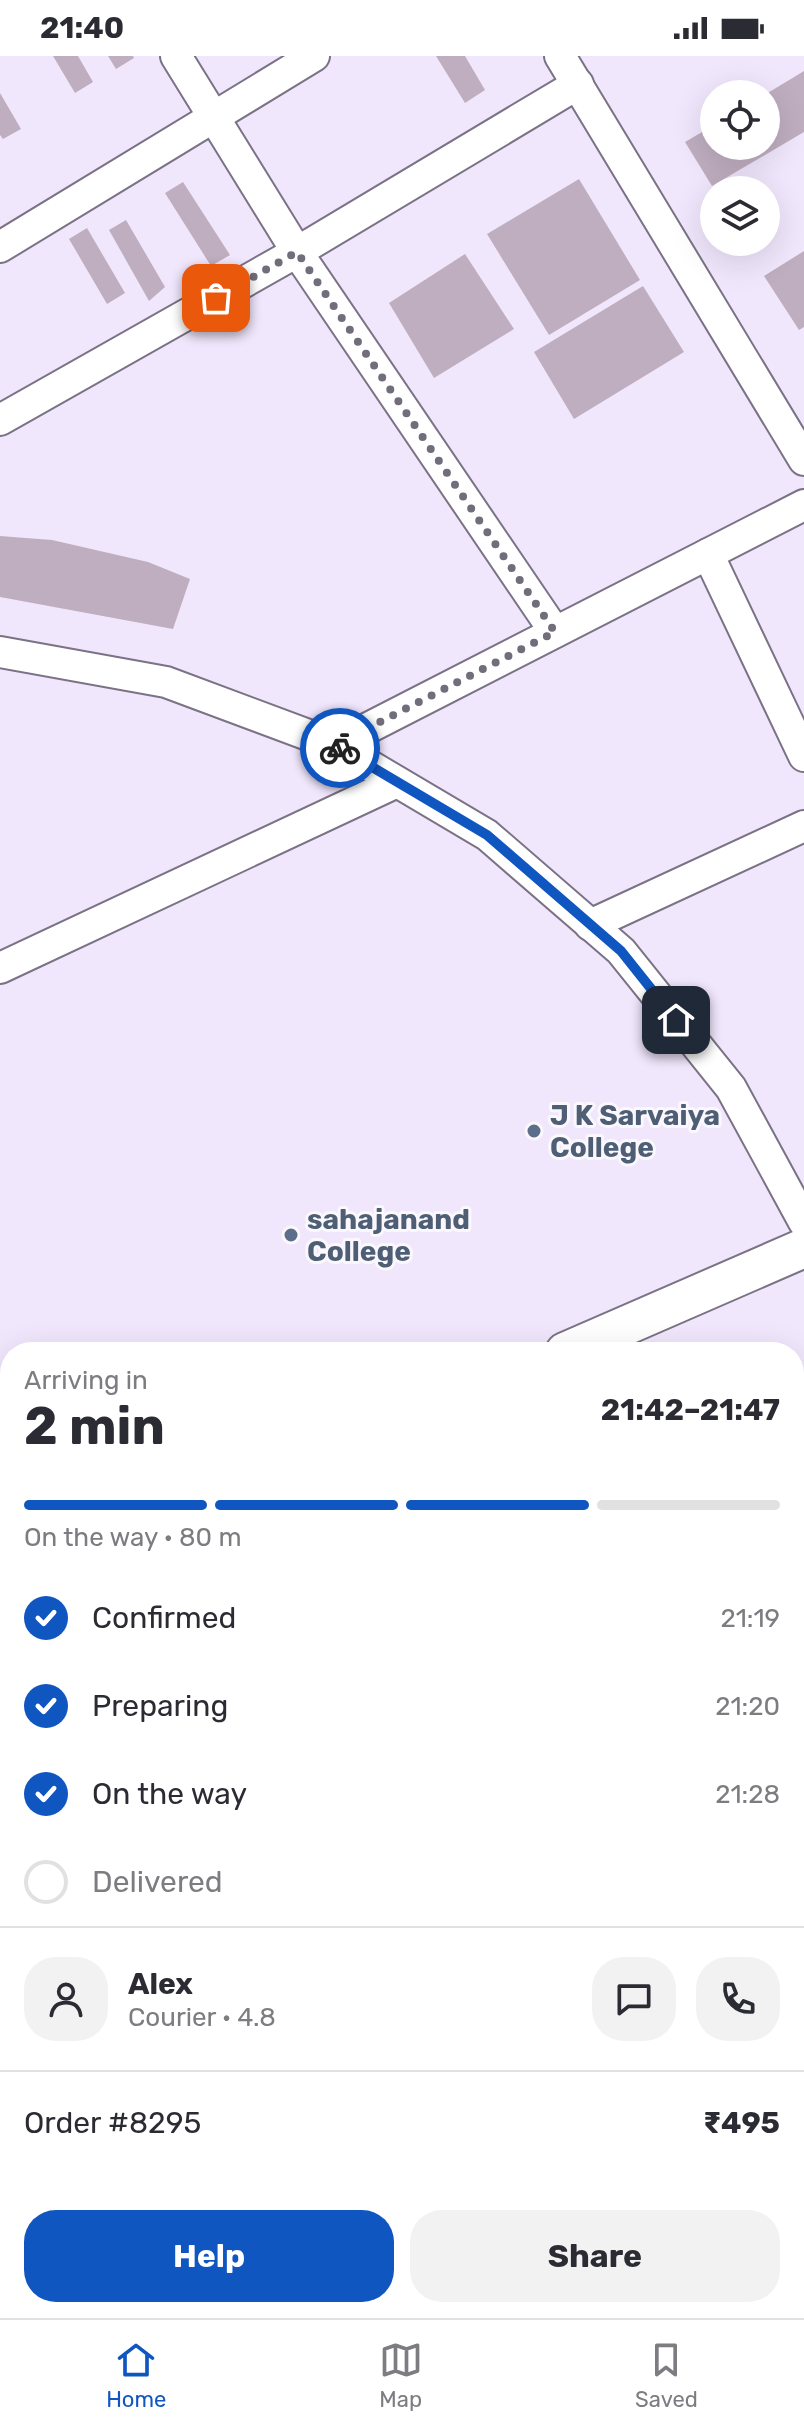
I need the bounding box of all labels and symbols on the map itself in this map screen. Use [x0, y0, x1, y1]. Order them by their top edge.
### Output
pin [182, 264, 250, 332]
courier [300, 708, 380, 788]
pin [642, 986, 710, 1054]
place label: J K Sarvaiya College [550, 1099, 720, 1164]
marker: J K Sarvaiya College [525, 1122, 543, 1140]
place label: sahajanand College [307, 1203, 470, 1268]
marker: sahajanand College [282, 1226, 300, 1244]

